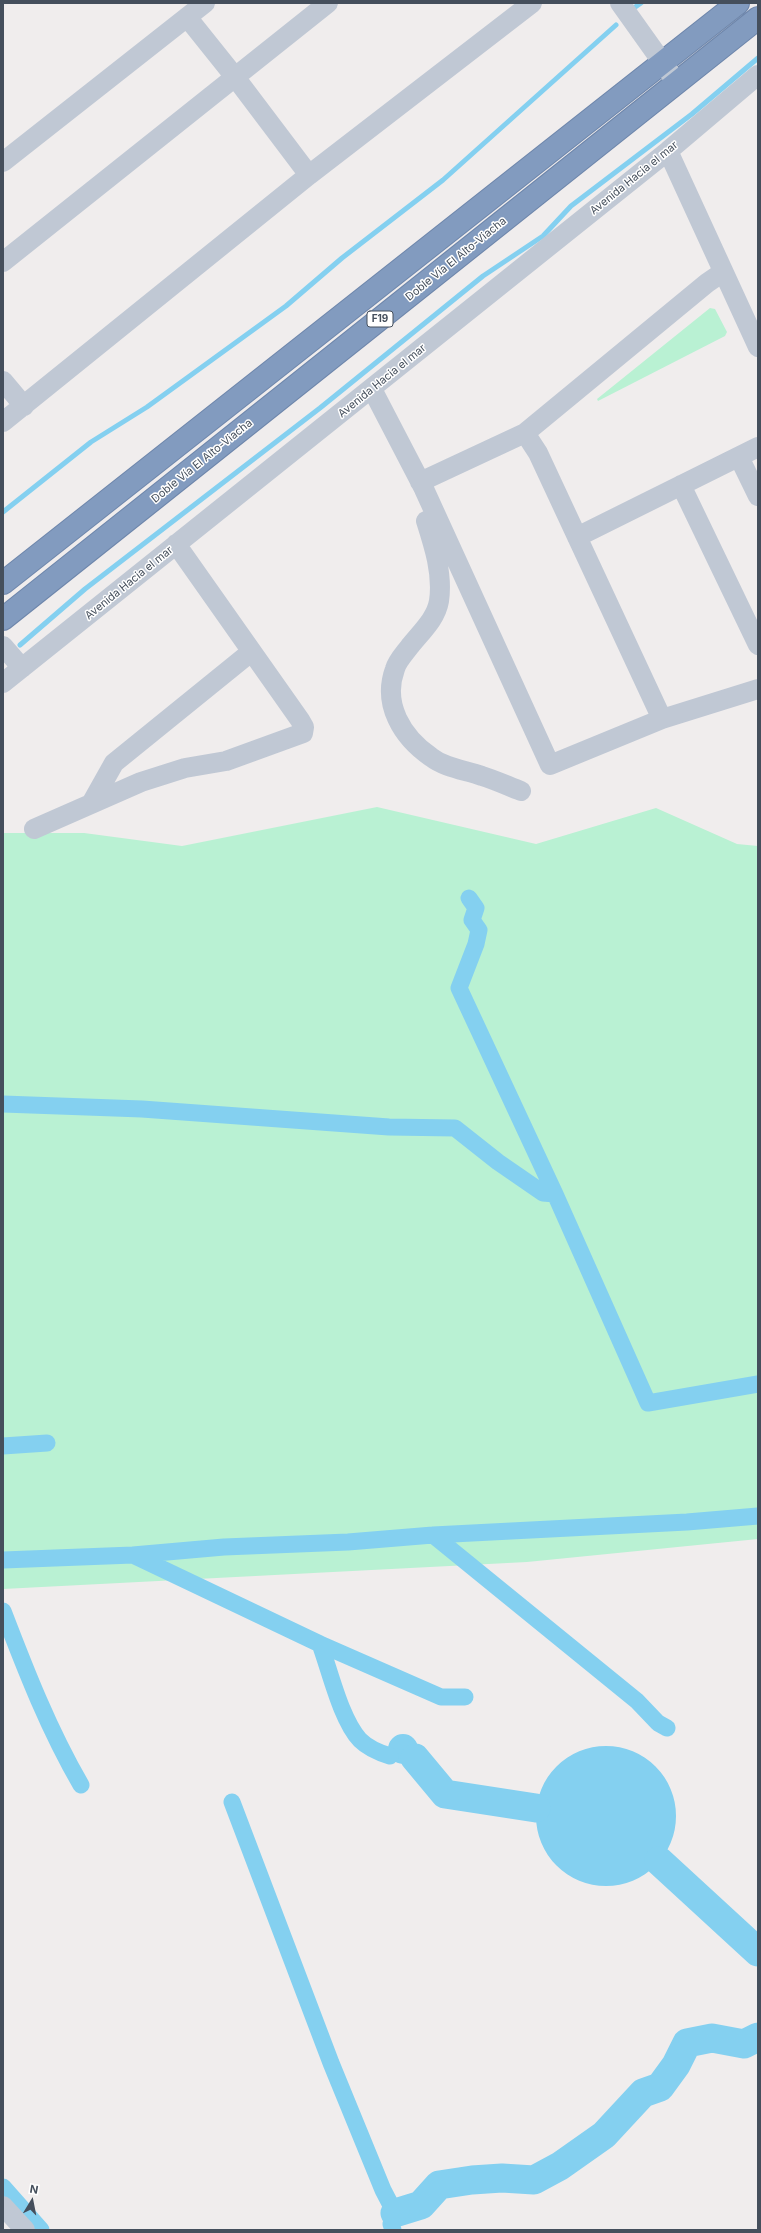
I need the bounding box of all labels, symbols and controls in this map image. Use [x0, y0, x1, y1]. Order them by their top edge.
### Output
street label: Avenida Hacia el mar [587, 139, 681, 217]
street label: Doble Vía El Alto-Viacha [403, 214, 509, 304]
road number: F19 [367, 311, 393, 327]
street label: Avenida Hacia el mar [335, 342, 429, 420]
street label: Doble Vía El Alto-Viacha [149, 416, 255, 506]
street label: Avenida Hacia el mar [82, 544, 176, 622]
north arrow [12, 2181, 52, 2221]
text: N [29, 2182, 39, 2197]

